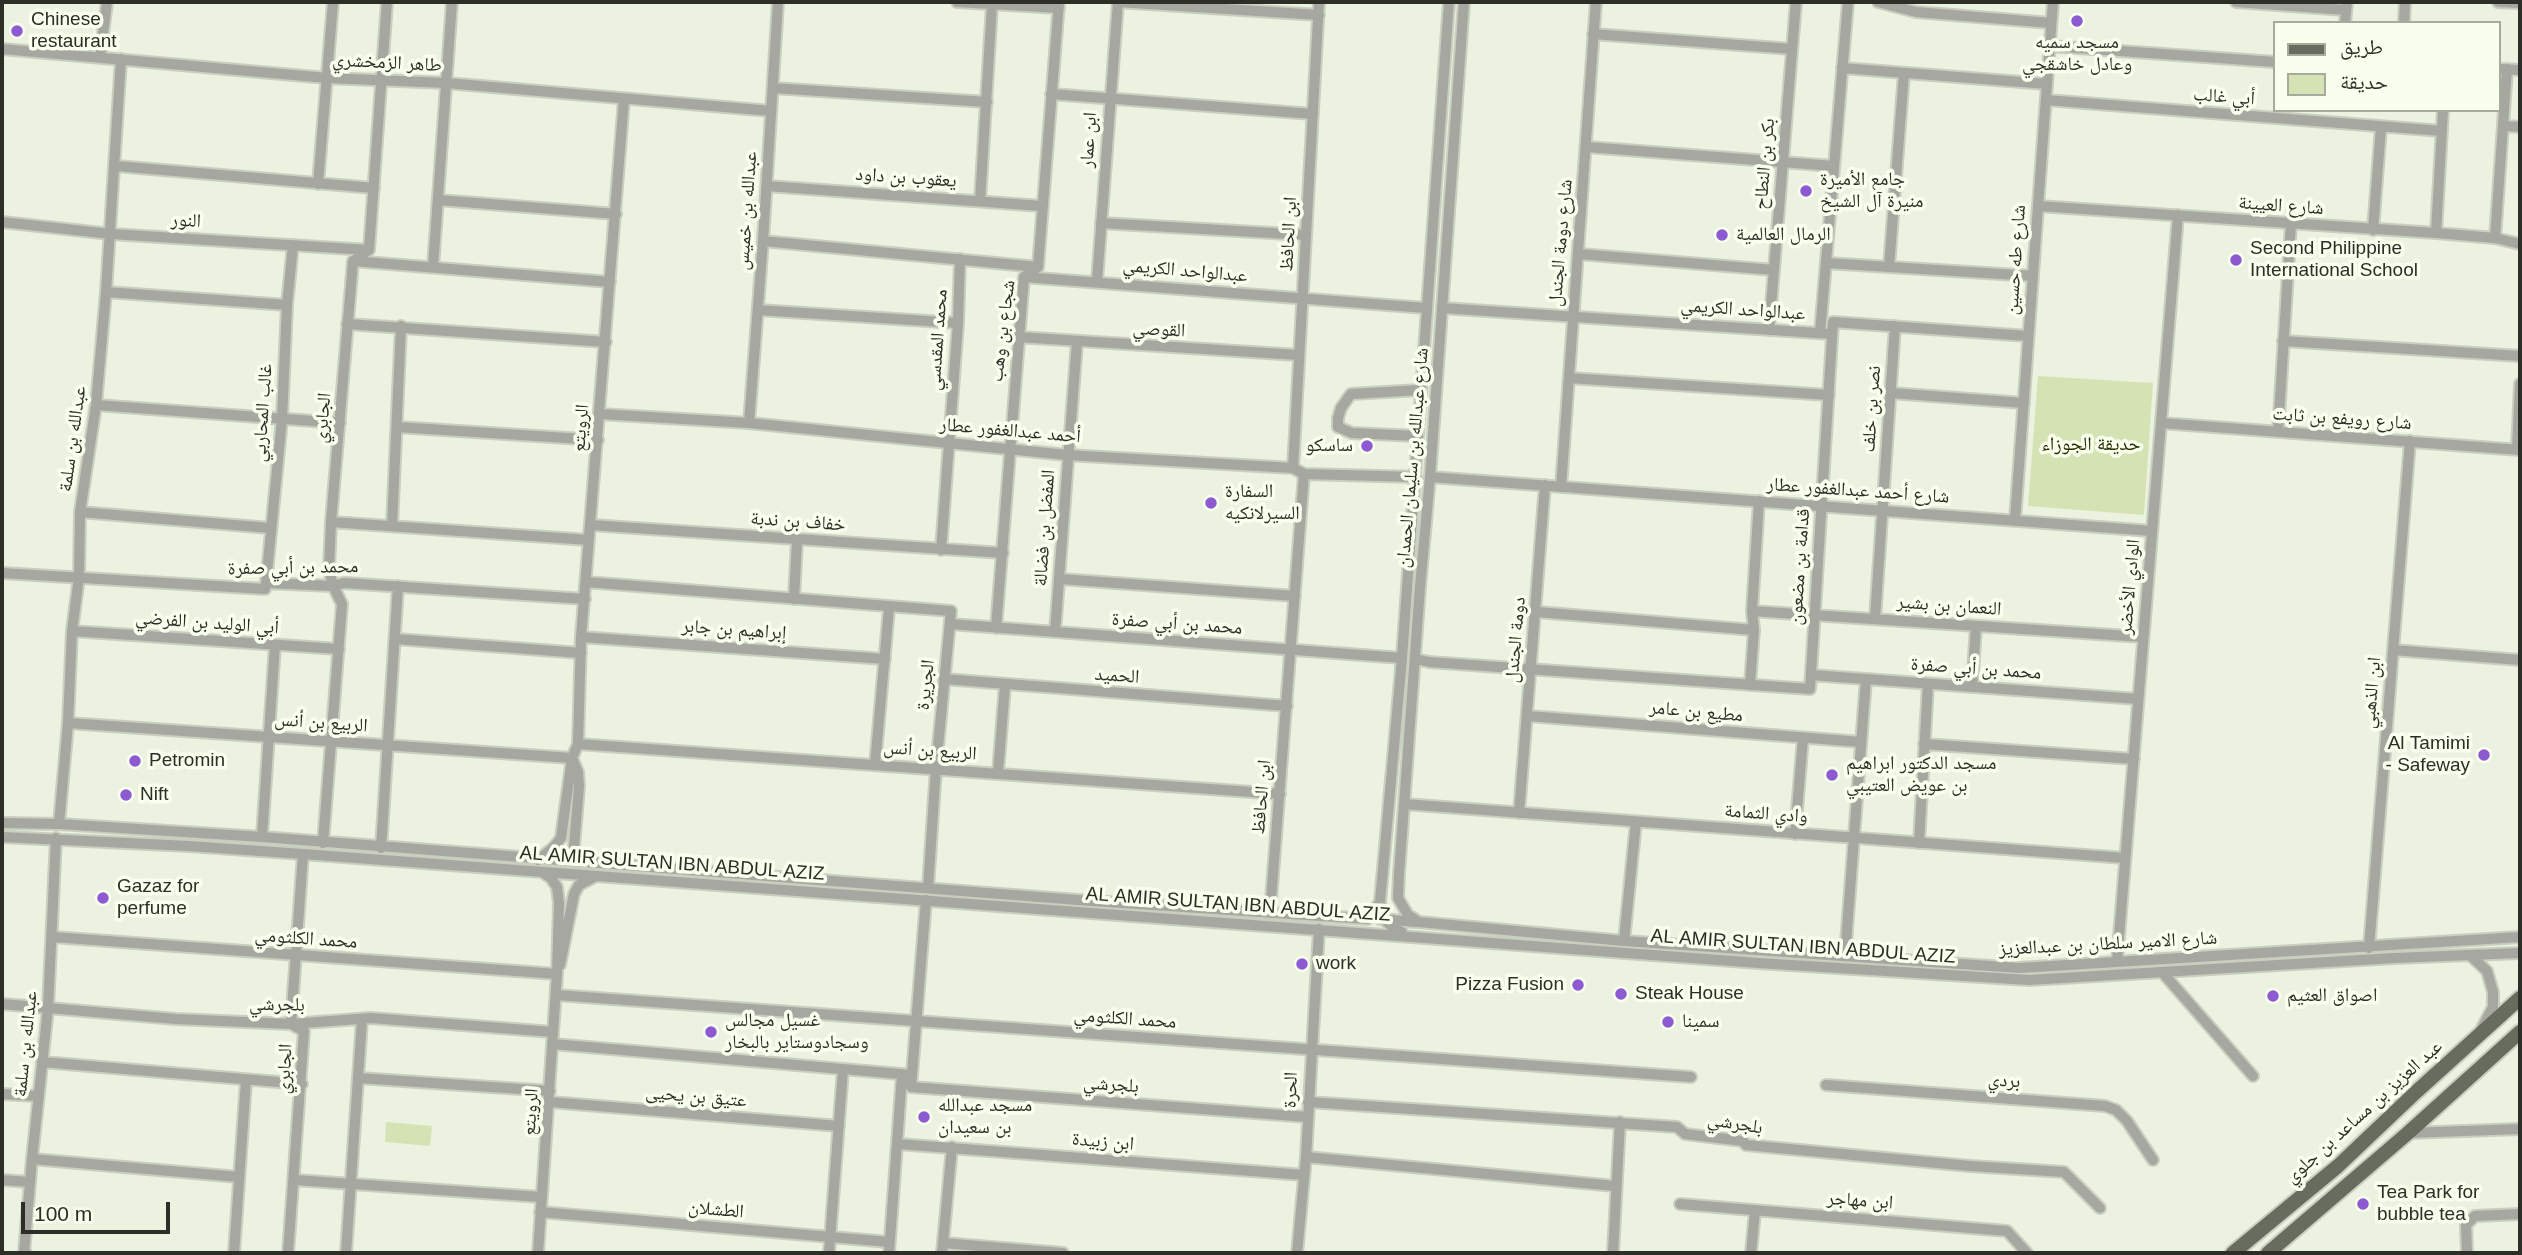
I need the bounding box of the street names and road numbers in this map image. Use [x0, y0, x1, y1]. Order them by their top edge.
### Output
street label: طاهر الزمخشري [332, 49, 442, 77]
street label: أبي غالب [2192, 83, 2256, 111]
street label: ابن عمار [1076, 111, 1102, 169]
street label: بكر بن النطاح [1750, 117, 1780, 211]
street label: عبدالله بن خميس [731, 151, 763, 271]
street label: يعقوب بن داود [855, 163, 957, 193]
street label: شارع دومة الجندل [1544, 178, 1578, 308]
street label: شارع العيينة [2237, 192, 2325, 220]
street label: ابن الحافظ [1276, 196, 1302, 272]
street label: شارع طه حسين [2001, 204, 2031, 316]
street label: النور [170, 209, 202, 233]
street label: عبدالواحد الكريمي [1122, 254, 1248, 288]
street label: شجاع بن وهب [985, 279, 1021, 383]
street label: محمد المقدسي [923, 288, 953, 392]
street label: عبدالواحد الكريمي [1680, 294, 1806, 326]
street label: القوصي [1132, 317, 1186, 343]
street label: شارع عبدالله بن سليمان الحمدان [1392, 347, 1434, 569]
street label: غالب المحاربي [248, 363, 278, 463]
street label: نصر بن خلف [1858, 365, 1886, 453]
street label: عبدالله بن سلمة [54, 385, 92, 493]
street label: الجابري [309, 392, 337, 444]
street label: الرويتع [568, 403, 594, 453]
street label: شارع رويفع بن ثابت [2272, 403, 2412, 435]
street label: أحمد عبدالغفور عطار [938, 413, 1082, 449]
street label: المفضل بن فضالة [1030, 469, 1060, 587]
street label: شارع أحمد عبدالغفور عطار [1766, 473, 1950, 509]
street label: خفاف بن ندبة [750, 507, 846, 537]
street label: قدامة بن مضعون [1785, 508, 1815, 626]
street label: الوادي الأخضر [2114, 538, 2146, 636]
street label: محمد بن أبي صفرة [227, 555, 359, 581]
street label: النعمان بن بشير [1896, 591, 2002, 621]
street label: دومة الجندل [1501, 596, 1531, 684]
street label: أبي الوليد بن الفرضي [134, 607, 280, 639]
street label: محمد بن أبي صفرة [1111, 608, 1243, 640]
street label: إبراهيم بن جابر [681, 615, 787, 645]
street label: محمد بن أبي صفرة [1910, 653, 2042, 685]
street label: ابن الذهبي [2358, 656, 2386, 730]
street label: الجريرة [912, 659, 940, 711]
street label: الحميد [1094, 663, 1140, 689]
street label: مطيع بن عامر [1648, 697, 1744, 727]
street label: الربيع بن أنس [274, 708, 368, 738]
street label: الربيع بن أنس [883, 736, 977, 766]
street label: ابن الحافظ [1247, 759, 1277, 835]
street label: وادي الثمامة [1724, 800, 1808, 828]
street label: AL AMIR SULTAN IBN ABDUL AZIZ [519, 842, 825, 886]
street label: AL AMIR SULTAN IBN ABDUL AZIZ [1085, 883, 1391, 927]
street label: محمد الكلثومي [254, 924, 358, 954]
street label: AL AMIR SULTAN IBN ABDUL AZIZ [1650, 925, 1956, 969]
street label: شارع الامير سلطان بن عبدالعزيز [1998, 927, 2218, 961]
street label: عبدالله بن سلمة [9, 990, 43, 1098]
street label: بلجرشي [249, 993, 305, 1017]
street label: محمد الكلثومي [1073, 1004, 1177, 1034]
street label: عبد العزيز بن مساعد بن جلوي [2281, 1035, 2447, 1189]
street label: الجابري [272, 1043, 298, 1095]
street label: بردي [1987, 1068, 2021, 1094]
street label: الحرة [1279, 1071, 1303, 1109]
street label: بلجرشي [1082, 1072, 1140, 1098]
street label: عتيق بن يحيى [644, 1081, 748, 1113]
street label: الرويتع [518, 1087, 544, 1137]
street label: بلجرشي [1706, 1108, 1764, 1140]
street label: ابن زبيدة [1071, 1128, 1135, 1156]
street label: ابن مهاجر [1826, 1187, 1894, 1215]
street label: الطشلان [687, 1196, 745, 1224]

